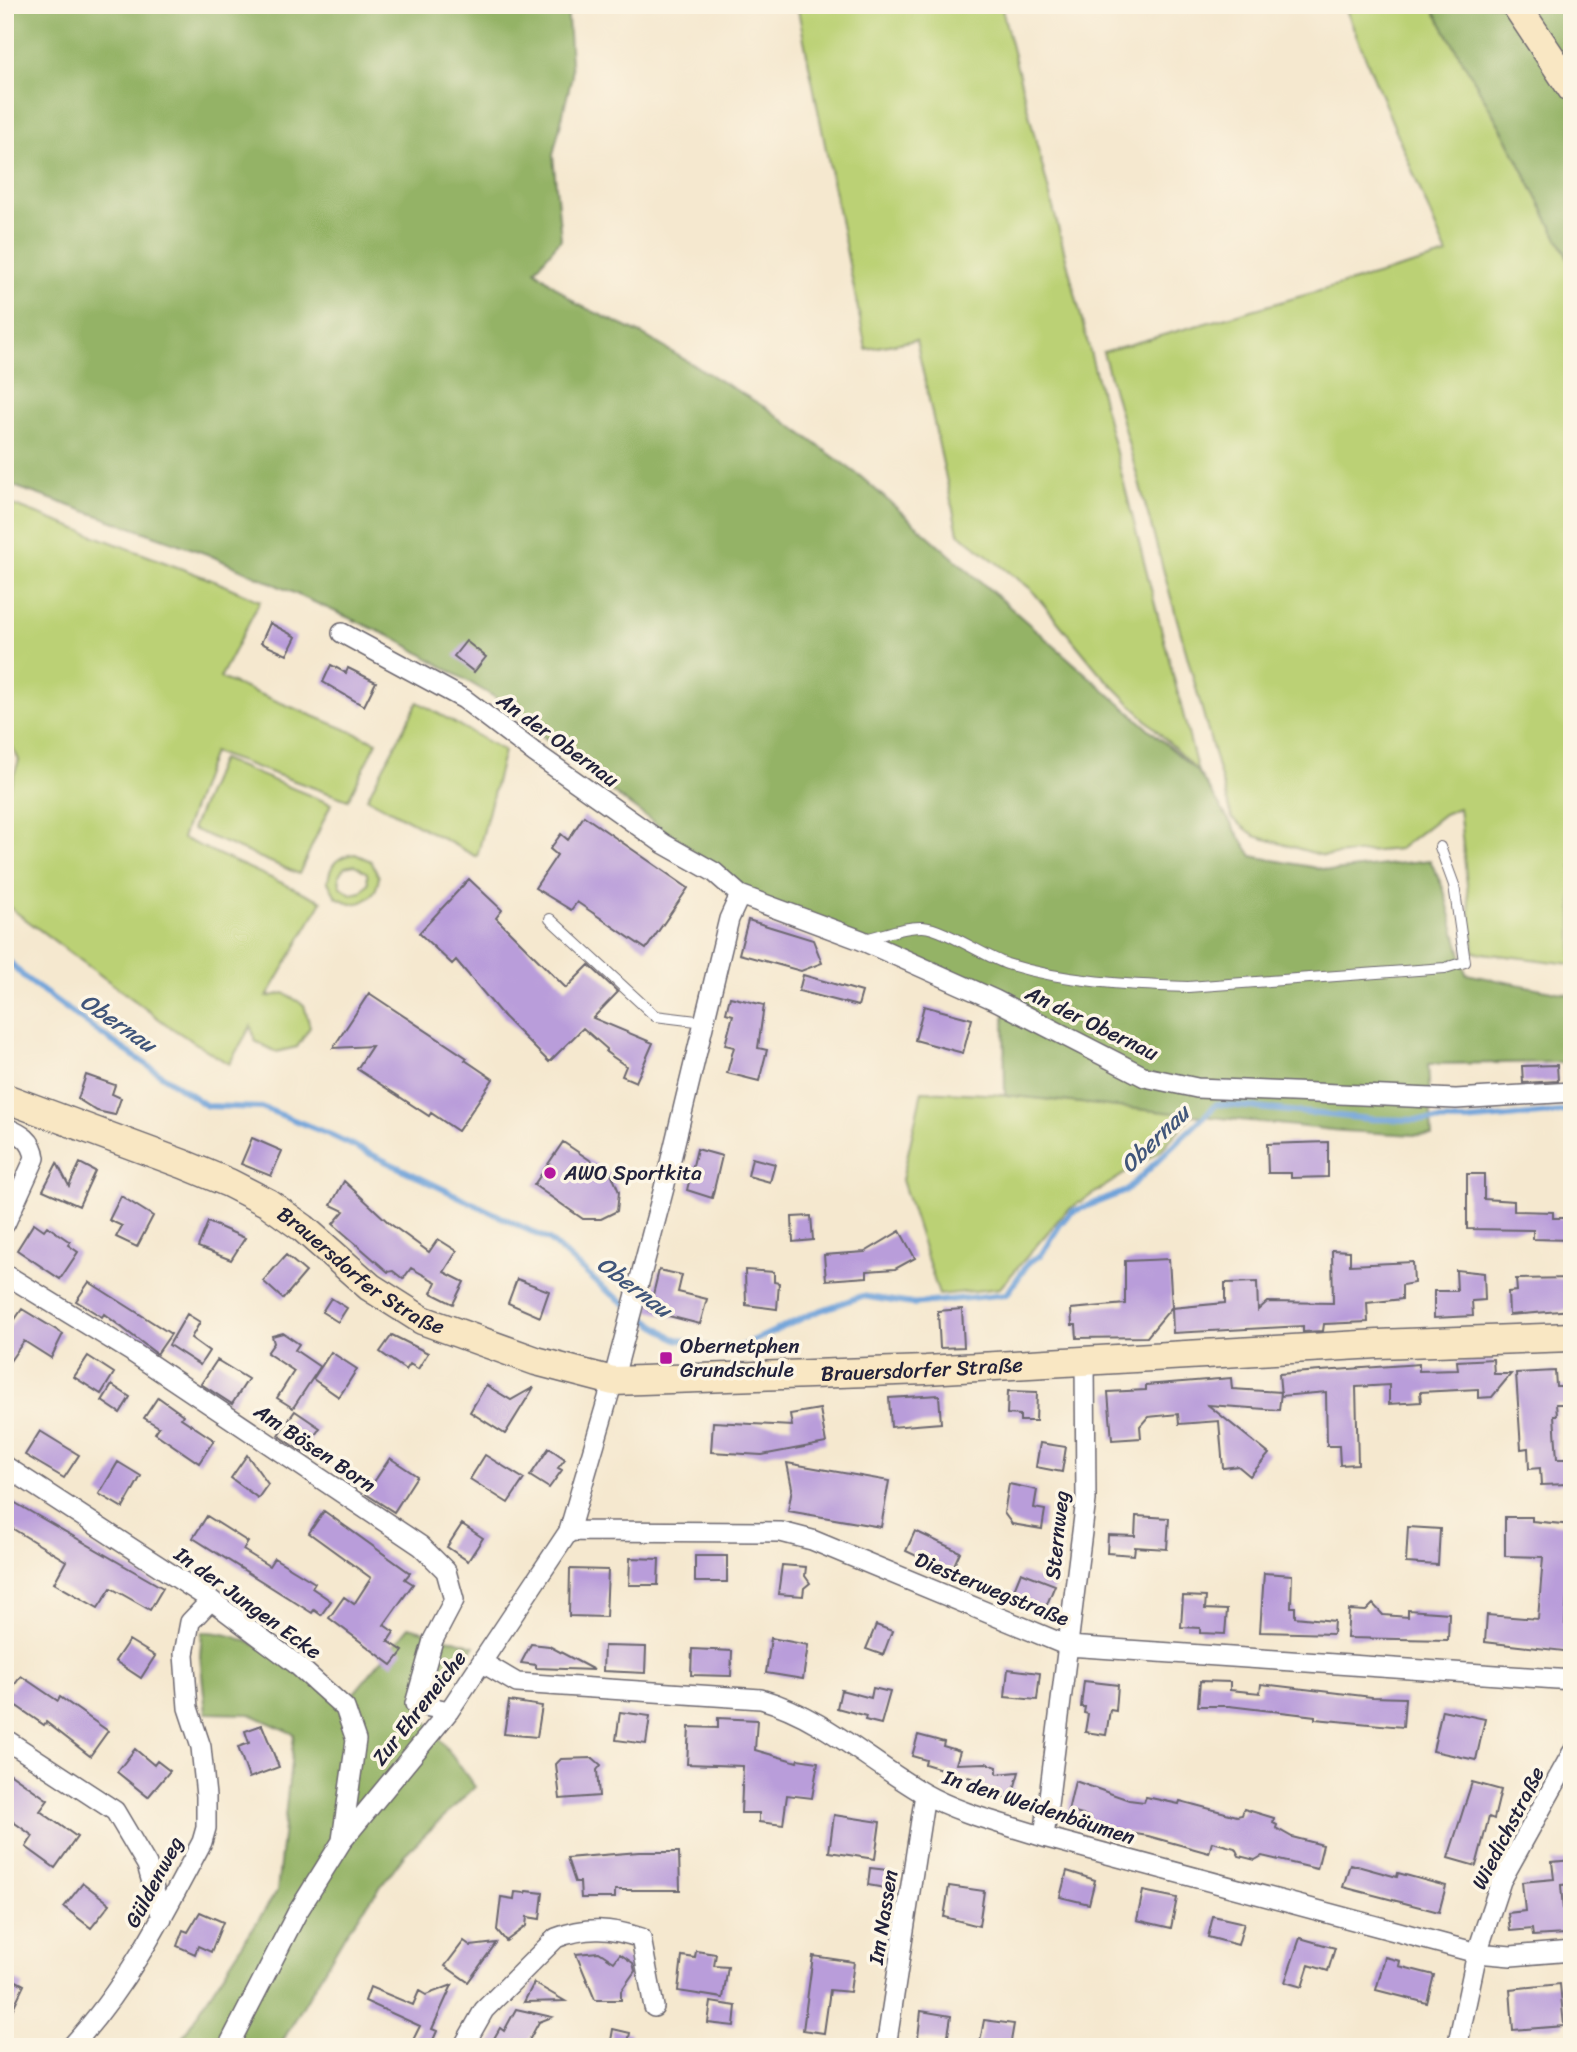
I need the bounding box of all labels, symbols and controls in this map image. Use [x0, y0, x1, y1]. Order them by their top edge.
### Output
street label: An der Obernau [488, 682, 628, 798]
street label: An der Obernau [1018, 974, 1166, 1072]
water label: Obernau [71, 982, 167, 1066]
water label: Obernau [1110, 1093, 1202, 1183]
place label: AWO Sportkita [563, 1154, 702, 1192]
marker: AWO Sportkita [542, 1165, 558, 1181]
street label: Brauersdorfer Straße [269, 1196, 450, 1346]
water label: Obernau [588, 1245, 682, 1331]
place label: Obernetphen Grundschule [680, 1327, 799, 1389]
street label: Brauersdorfer Straße [820, 1345, 1024, 1393]
marker: Obernetphen Grundschule [658, 1350, 674, 1366]
street label: Am Bösen Born [245, 1392, 384, 1503]
street label: Sternweg [1033, 1488, 1081, 1581]
street label: In der Jungen Ecke [165, 1536, 330, 1670]
street label: Diesterwegstraße [909, 1541, 1075, 1637]
street label: Zur Ehreneiche [361, 1642, 477, 1774]
street label: In den Weidenbäumen [937, 1758, 1140, 1856]
street label: Wiedichstraße [1461, 1759, 1556, 1897]
street label: Güldenweg [114, 1829, 194, 1935]
street label: Im Nassen [857, 1867, 909, 1968]

